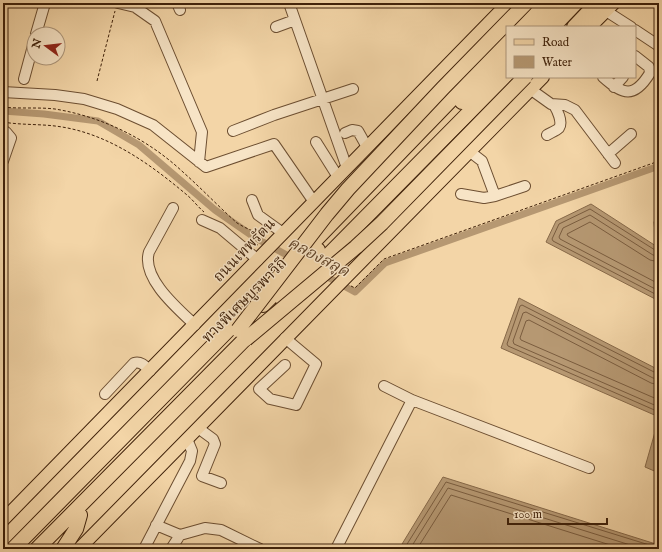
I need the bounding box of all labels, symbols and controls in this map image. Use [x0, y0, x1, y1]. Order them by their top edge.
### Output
north arrow [26, 26, 66, 66]
legend [506, 26, 636, 78]
text: Road [542, 35, 570, 50]
text: N [29, 37, 45, 51]
text: Water [542, 55, 573, 70]
street label: ถนนเทพรัตน [209, 214, 280, 286]
water label: คลองสลุด [284, 233, 353, 283]
street label: ทางพิเศษบูรพาวิถี [198, 254, 291, 347]
scale bar [508, 500, 607, 526]
text: 100 m [514, 507, 542, 522]

